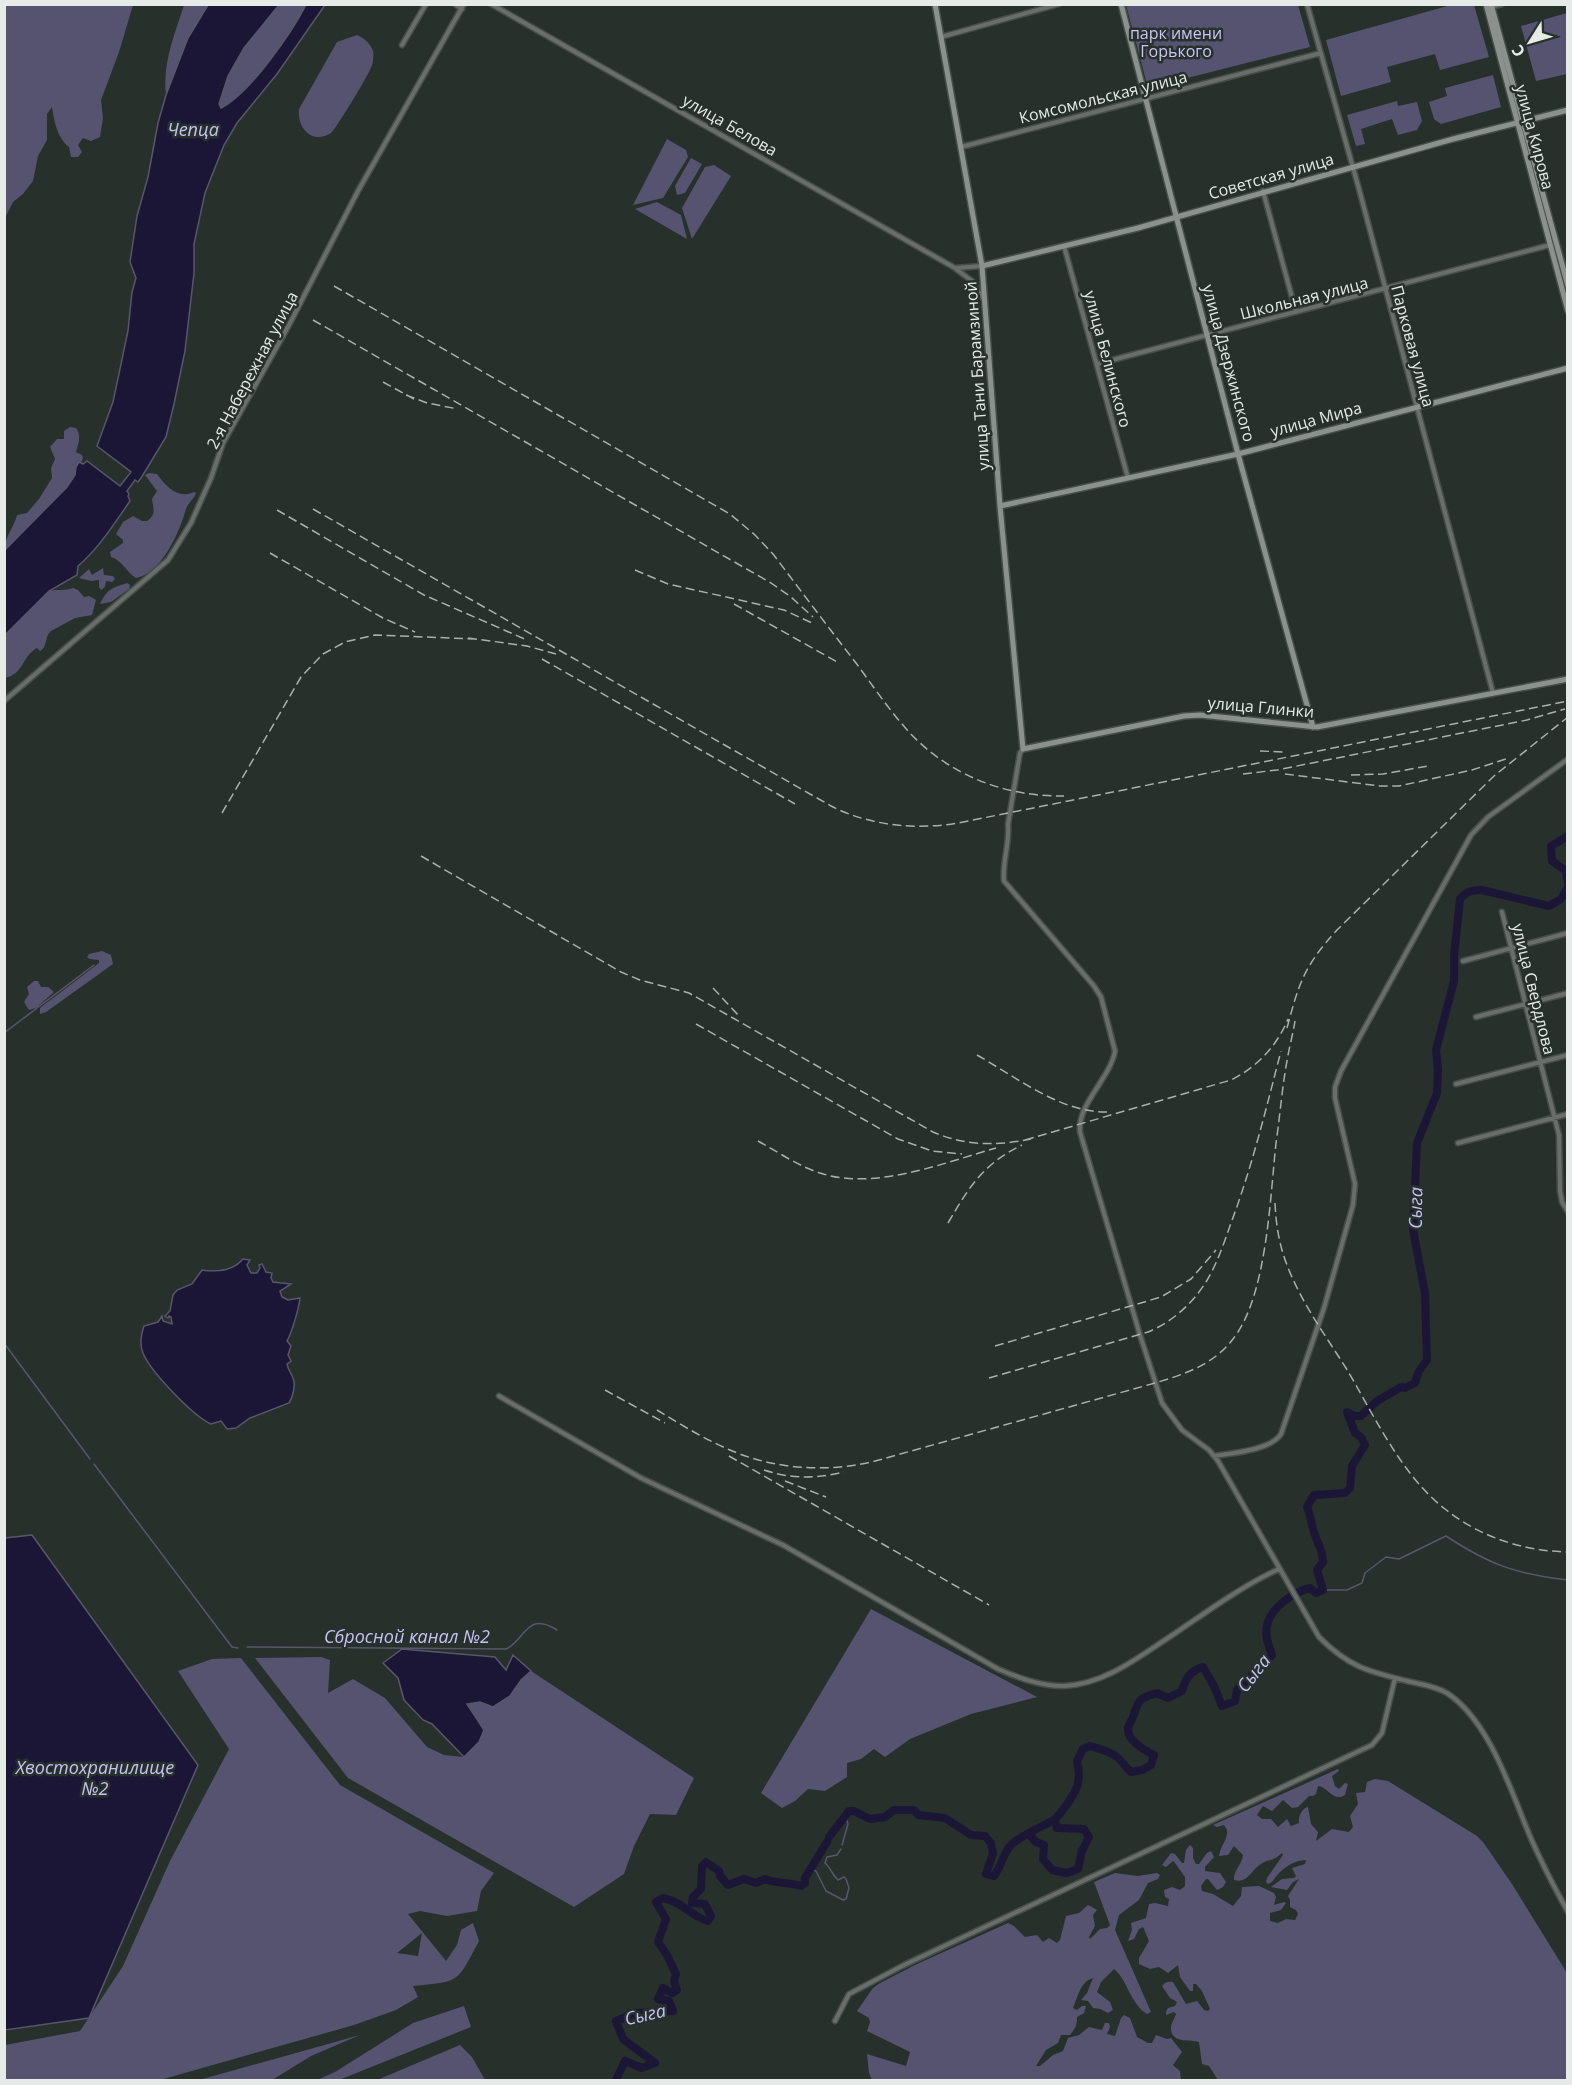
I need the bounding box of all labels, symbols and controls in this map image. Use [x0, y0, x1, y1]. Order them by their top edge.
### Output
north arrow [1500, 12, 1560, 72]
park label: парк имени Горького [1130, 22, 1222, 62]
text: С [1506, 40, 1530, 62]
street label: Комсомольская улица [1017, 65, 1189, 129]
street label: улица Кирова [1510, 82, 1560, 192]
street label: улица Белова [679, 89, 781, 161]
water label: Чепца [167, 117, 219, 141]
street label: Советская улица [1206, 148, 1336, 204]
street label: Школьная улица [1238, 271, 1370, 325]
street label: улица Тани Барамзиной [959, 281, 995, 471]
street label: улица Дзержинского [1197, 282, 1261, 444]
street label: Парковая улица [1386, 283, 1440, 409]
street label: 2-я Набережная улица [201, 287, 303, 453]
street label: улица Белинского [1079, 288, 1137, 430]
street label: улица Мира [1268, 396, 1364, 442]
street label: улица Глинки [1207, 691, 1315, 723]
street label: улица Свердлова [1507, 921, 1561, 1057]
water label: Сыга [1403, 1187, 1427, 1229]
water label: Сбросной канал №2 [324, 1624, 490, 1648]
water label: Сыга [1231, 1649, 1275, 1697]
water label: Хвостохранилище №2 [15, 1755, 174, 1800]
water label: Сыга [622, 1998, 668, 2030]

